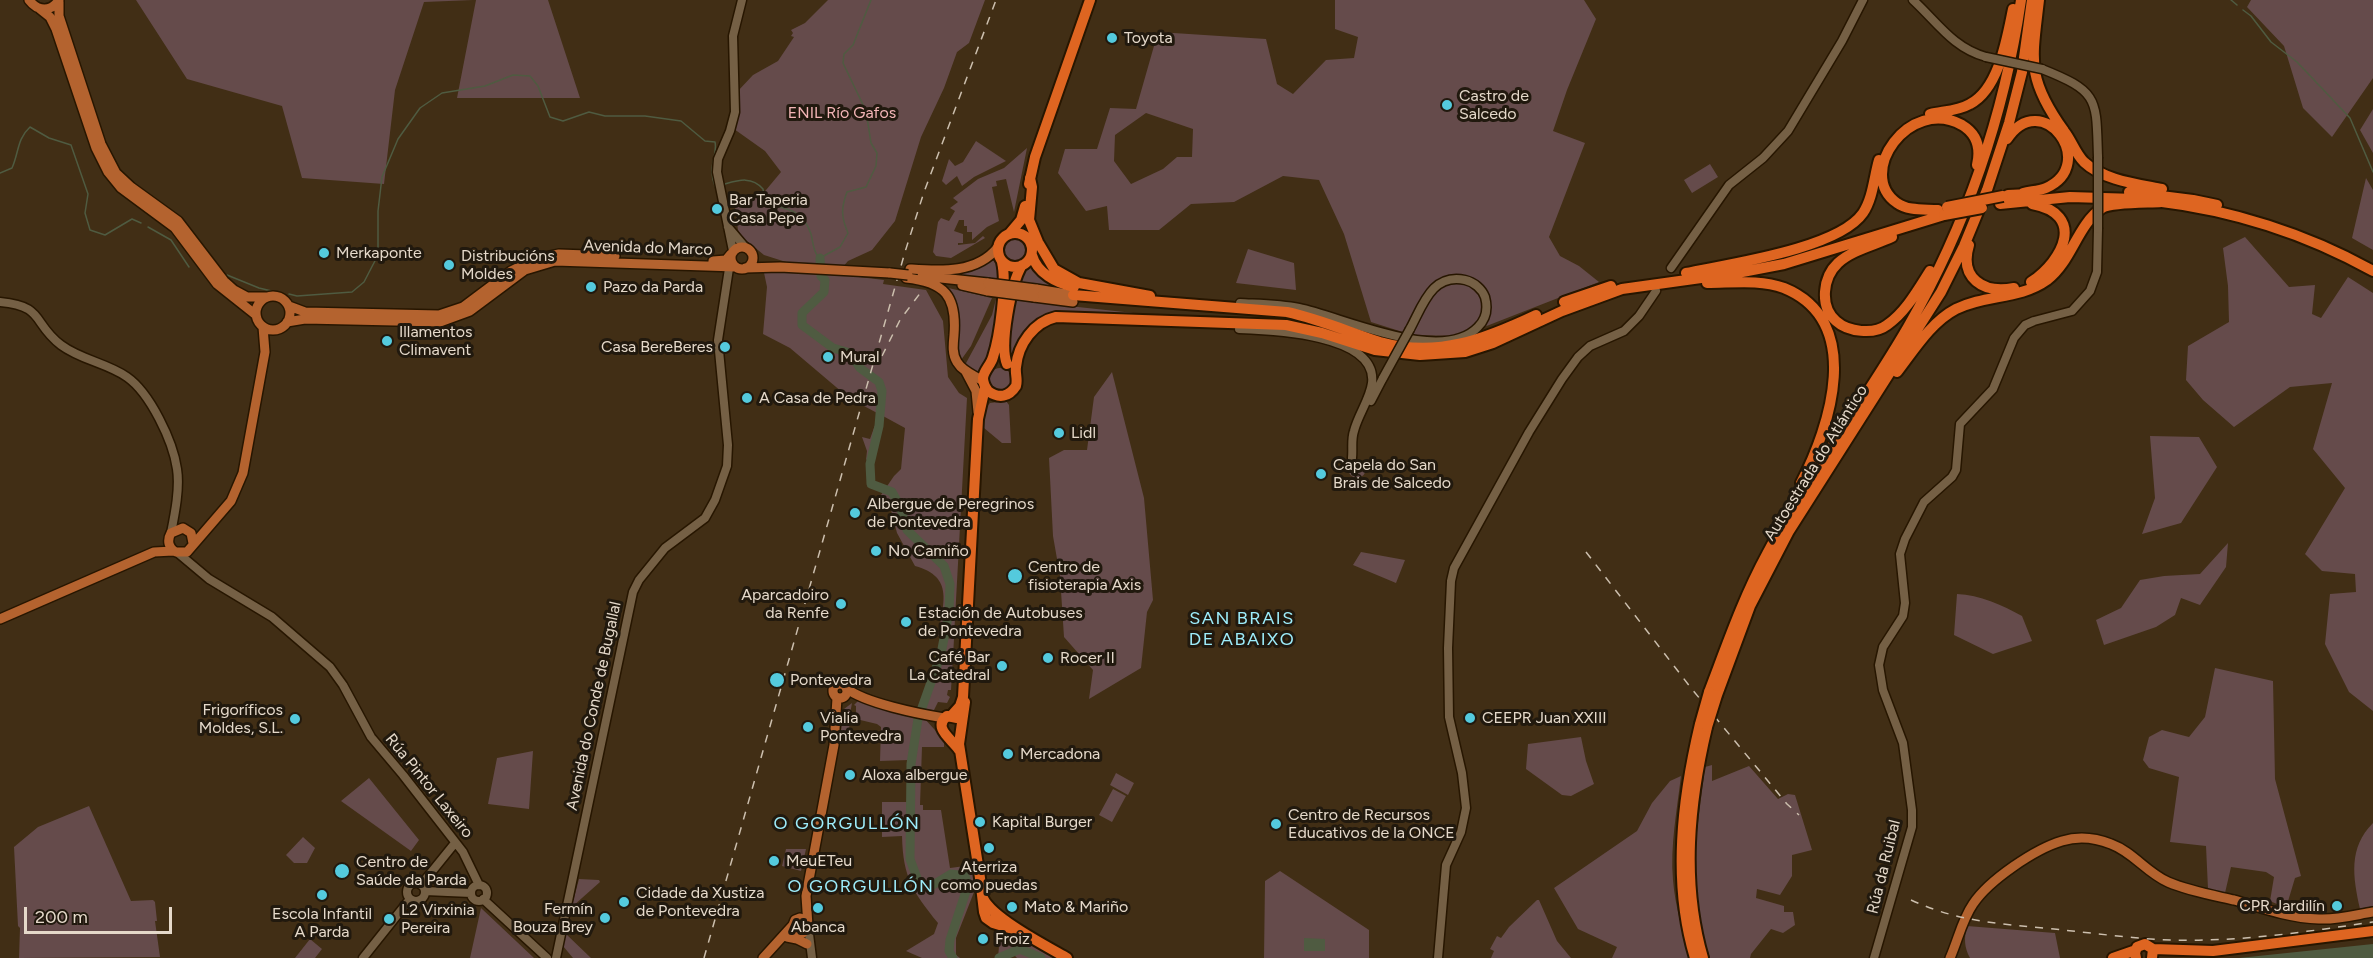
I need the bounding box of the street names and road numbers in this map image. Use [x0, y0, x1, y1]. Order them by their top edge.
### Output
street label: Avenida do Marco [583, 236, 713, 260]
street label: Autoestrada do Atlántico [1760, 382, 1872, 544]
street label: Avenida do Conde de Bugallal [562, 600, 626, 812]
street label: Rúa Pintor Laxeiro [381, 730, 477, 842]
street label: Rúa da Ruibal [1863, 818, 1905, 916]

